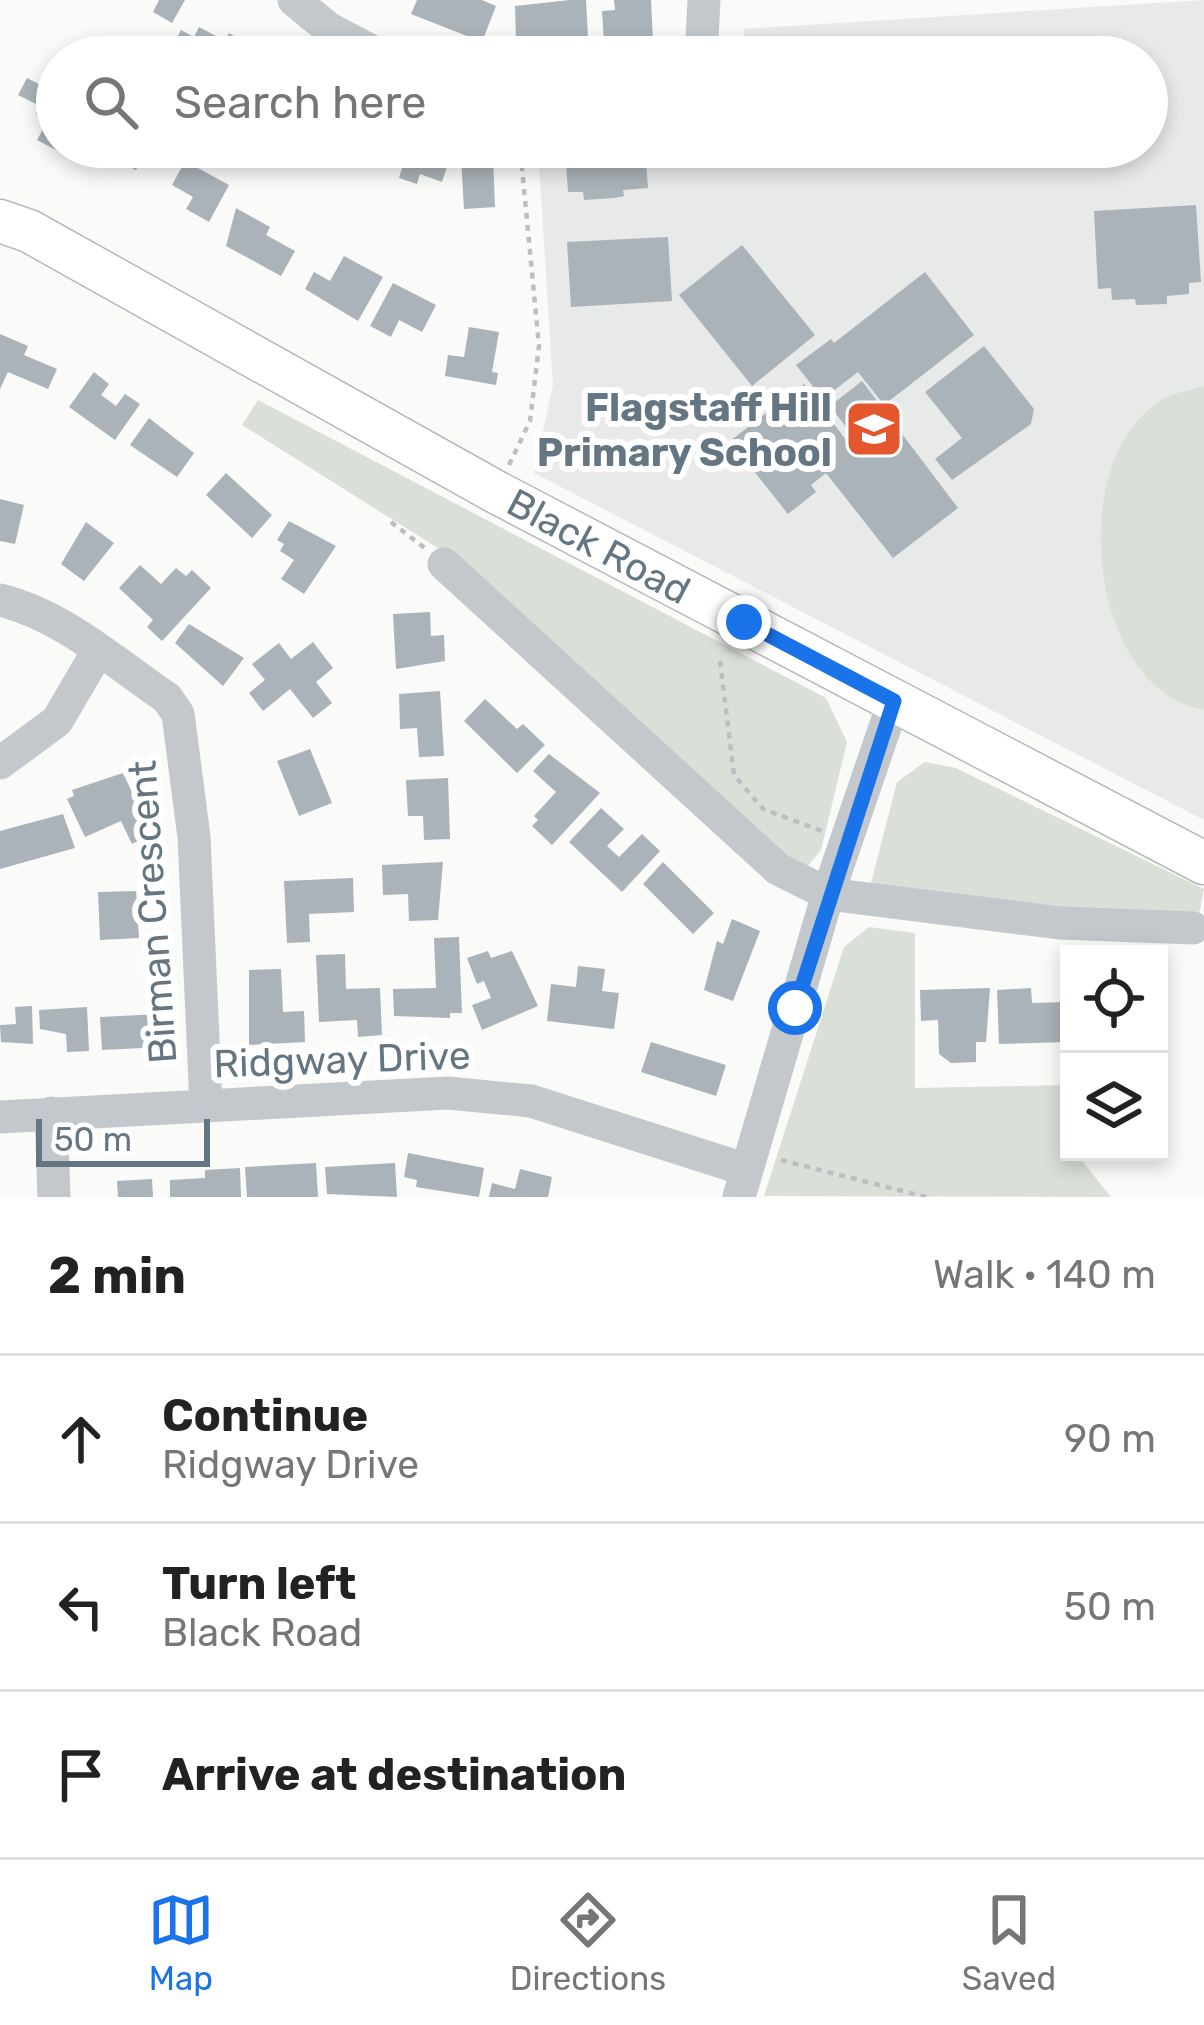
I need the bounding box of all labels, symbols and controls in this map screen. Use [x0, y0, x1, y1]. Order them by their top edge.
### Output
search box [36, 36, 1168, 168]
icon: search [78, 69, 144, 135]
text: Search here [174, 76, 426, 129]
place label: Flagstaff Hill Primary School [537, 385, 832, 476]
school or university icon: Flagstaff Hill Primary School [843, 398, 905, 460]
street label: Black Road [499, 480, 698, 614]
route end [717, 595, 771, 649]
street label: Birman Crescent [119, 759, 187, 1065]
map controls [1060, 945, 1168, 1161]
button: locate [1060, 945, 1168, 1053]
route start [768, 981, 822, 1035]
street label: Ridgway Drive [213, 1033, 471, 1087]
button: layers [1060, 1053, 1168, 1161]
scale bar [36, 1113, 210, 1166]
text: 50 m [54, 1120, 132, 1159]
text: 2 min [48, 1245, 186, 1306]
text: Walk · 140 m [933, 1252, 1156, 1298]
text: Continue [162, 1389, 368, 1442]
icon: ahead [48, 1406, 114, 1472]
text: 90 m [1064, 1416, 1156, 1462]
text: Ridgway Drive [162, 1442, 419, 1488]
text: Turn left [162, 1557, 356, 1610]
icon: left [48, 1574, 114, 1640]
text: 50 m [1064, 1584, 1156, 1630]
text: Black Road [162, 1610, 362, 1656]
icon: arrive [48, 1742, 114, 1808]
text: Arrive at destination [162, 1748, 627, 1801]
tab: Map [148, 1887, 214, 1998]
tab: Directions [510, 1887, 666, 1998]
tab: Saved [962, 1887, 1056, 1998]

